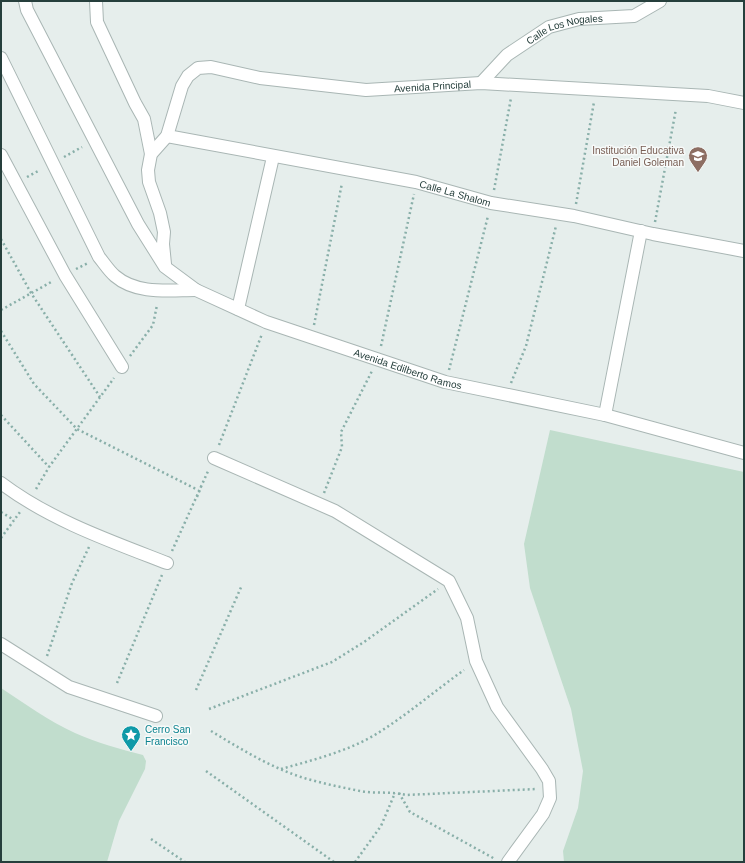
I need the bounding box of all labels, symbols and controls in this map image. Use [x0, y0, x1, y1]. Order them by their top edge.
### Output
street label: Calle Los Nogales [524, 12, 603, 46]
street label: Avenida Principal [394, 78, 471, 94]
place label: Institución Educativa Daniel Goleman [592, 145, 684, 168]
school or university icon: Institución Educativa Daniel Goleman [687, 145, 709, 173]
street label: Calle La Shalom [418, 178, 492, 208]
street label: Avenida Edilberto Ramos [352, 346, 463, 391]
place icon: Cerro San Francisco [120, 724, 142, 752]
place label: Cerro San Francisco [145, 724, 191, 747]

